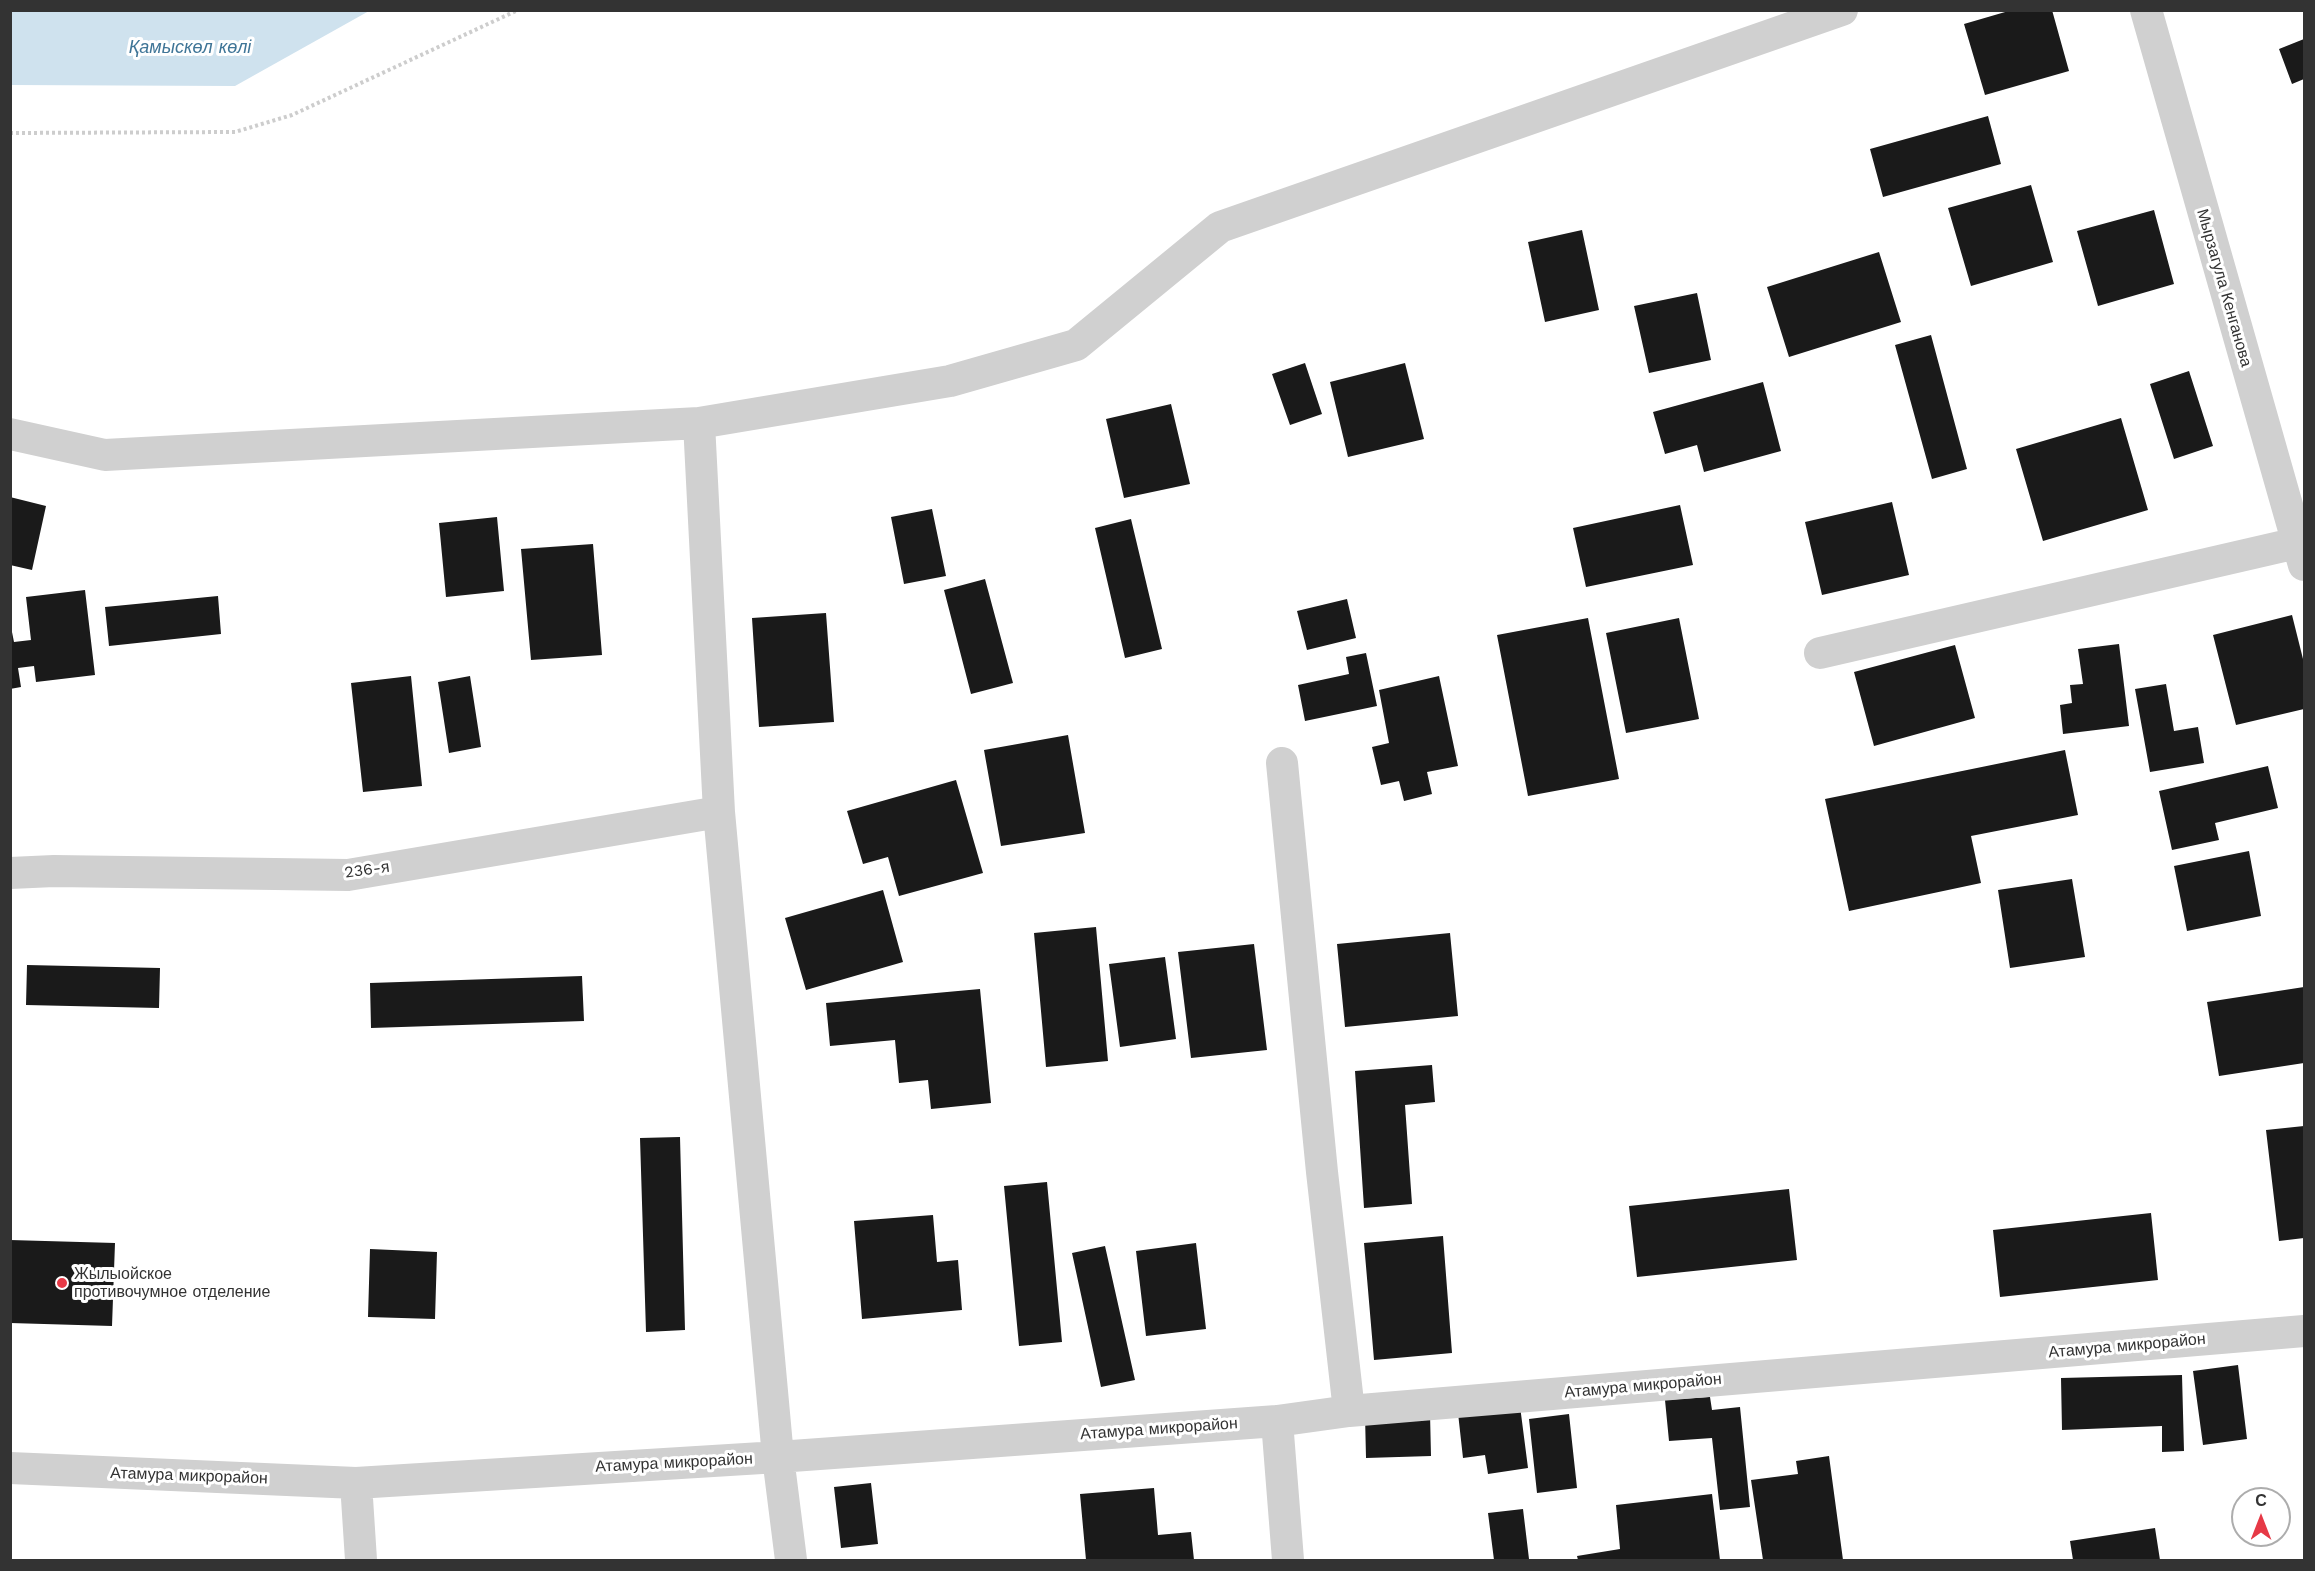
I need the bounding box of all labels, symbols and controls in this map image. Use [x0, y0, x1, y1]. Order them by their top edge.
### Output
water label: Қамыскөл көлі [129, 37, 251, 59]
street label: Мырзагула Кенганова [2192, 207, 2256, 369]
street label: 236-я [343, 857, 391, 883]
place label: Жылыойское противочумное отделение [74, 1264, 270, 1302]
marker: Жылыойское противочумное отделение [55, 1276, 69, 1290]
street label: Атамура микрорайон [2048, 1330, 2206, 1362]
street label: Атамура микрорайон [1564, 1370, 1722, 1402]
street label: Атамура микрорайон [1080, 1414, 1238, 1444]
street label: Атамура микрорайон [595, 1449, 753, 1477]
street label: Атамура микрорайон [110, 1464, 268, 1488]
north arrow [2231, 1487, 2291, 1547]
text: С [2255, 1491, 2267, 1510]

